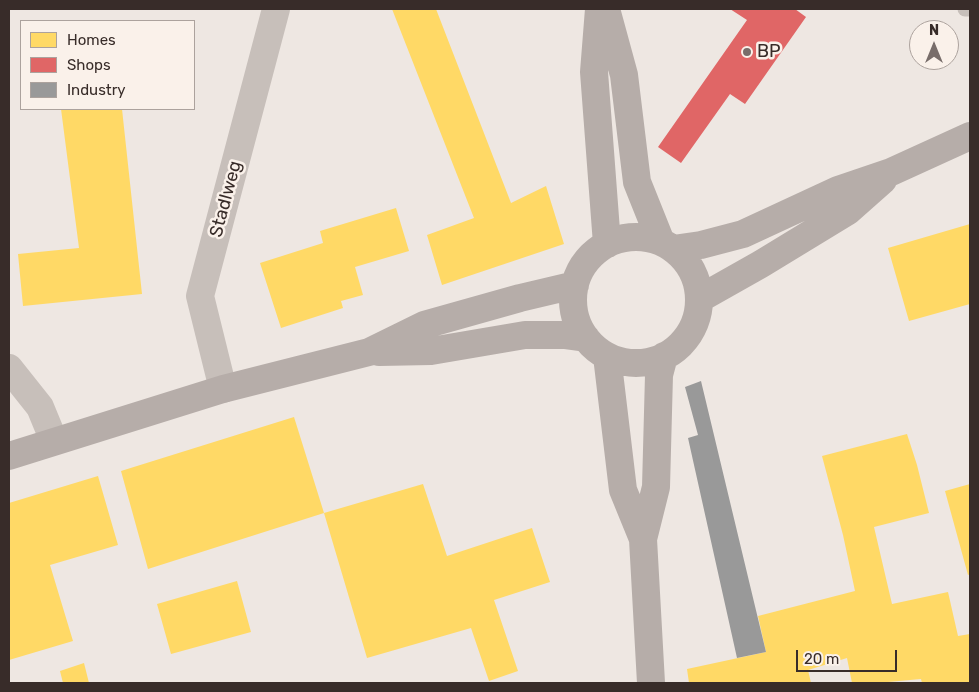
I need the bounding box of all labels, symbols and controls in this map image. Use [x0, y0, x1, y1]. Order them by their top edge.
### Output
legend [20, 20, 195, 110]
north arrow [909, 20, 959, 70]
text: N [929, 22, 939, 39]
text: Homes [67, 31, 116, 49]
place label: BP [757, 41, 781, 63]
marker: BP [741, 46, 753, 58]
text: Shops [67, 56, 111, 74]
text: Industry [67, 81, 126, 99]
street label: Stadlweg [205, 158, 247, 240]
scale bar [799, 640, 900, 672]
text: 20 m [804, 650, 839, 668]

